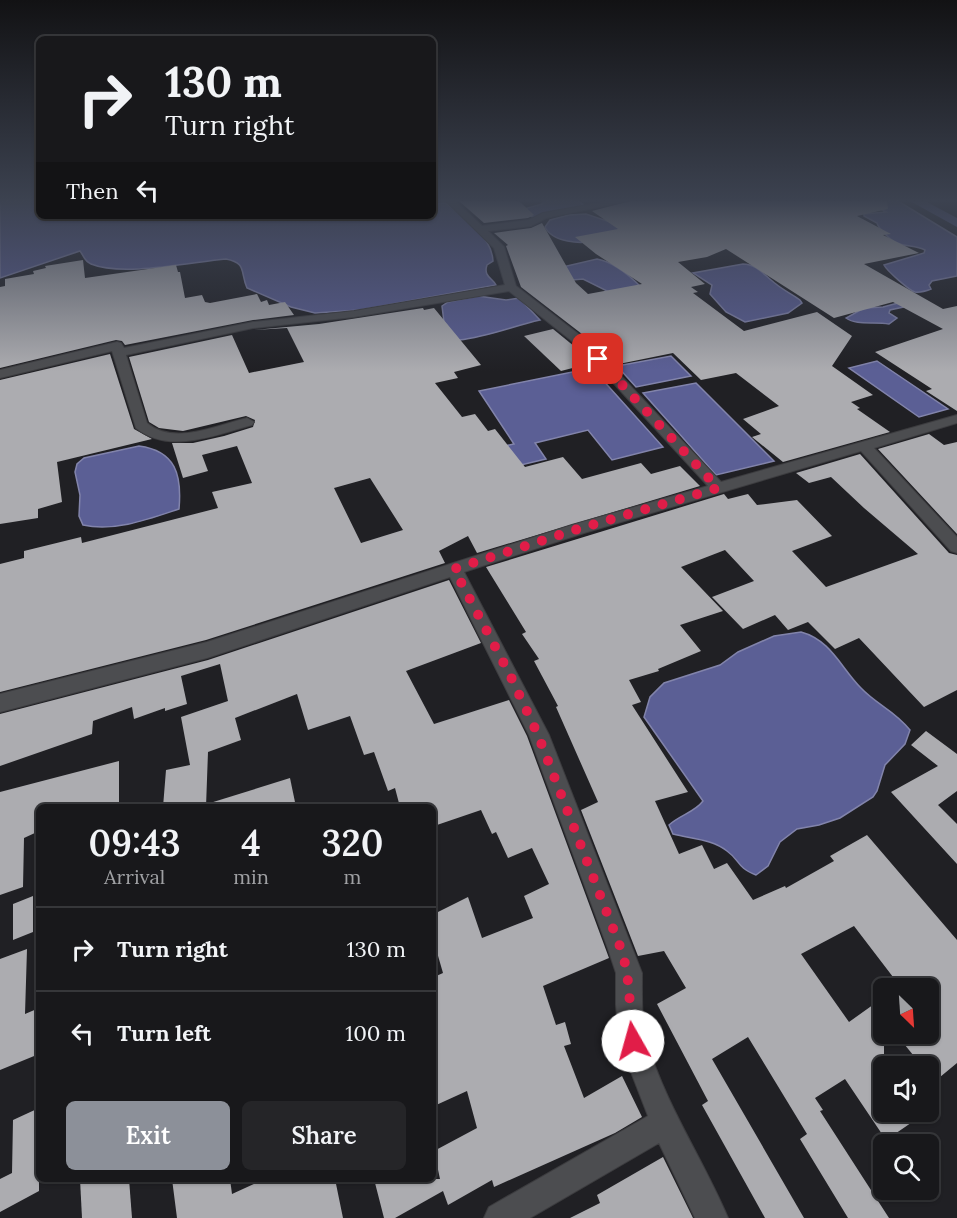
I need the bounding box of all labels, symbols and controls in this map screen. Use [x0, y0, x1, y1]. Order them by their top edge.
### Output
text: 130 m [165, 55, 282, 109]
icon: right [66, 60, 144, 138]
text: Turn right [165, 108, 294, 142]
icon: left [131, 174, 164, 207]
text: Then [66, 177, 119, 205]
pin [572, 333, 623, 384]
icon: arrive [581, 342, 614, 375]
text: 09:43 [89, 820, 181, 866]
text: 4 [241, 820, 261, 866]
text: 320 [321, 820, 383, 866]
text: Arrival [104, 864, 165, 889]
text: min [233, 864, 269, 889]
text: m [343, 864, 361, 889]
icon: right [66, 933, 99, 966]
text: Turn right [117, 935, 228, 963]
text: 130 m [347, 935, 406, 963]
north arrow [873, 978, 939, 1044]
map controls [873, 978, 939, 1200]
position arrow [601, 1009, 665, 1073]
icon: left [66, 1017, 99, 1050]
text: Turn left [117, 1019, 211, 1047]
text: 100 m [345, 1019, 406, 1047]
button: sound [873, 1056, 939, 1122]
button: Exit [66, 1101, 230, 1170]
button: Share [242, 1101, 406, 1170]
button: search [873, 1134, 939, 1200]

